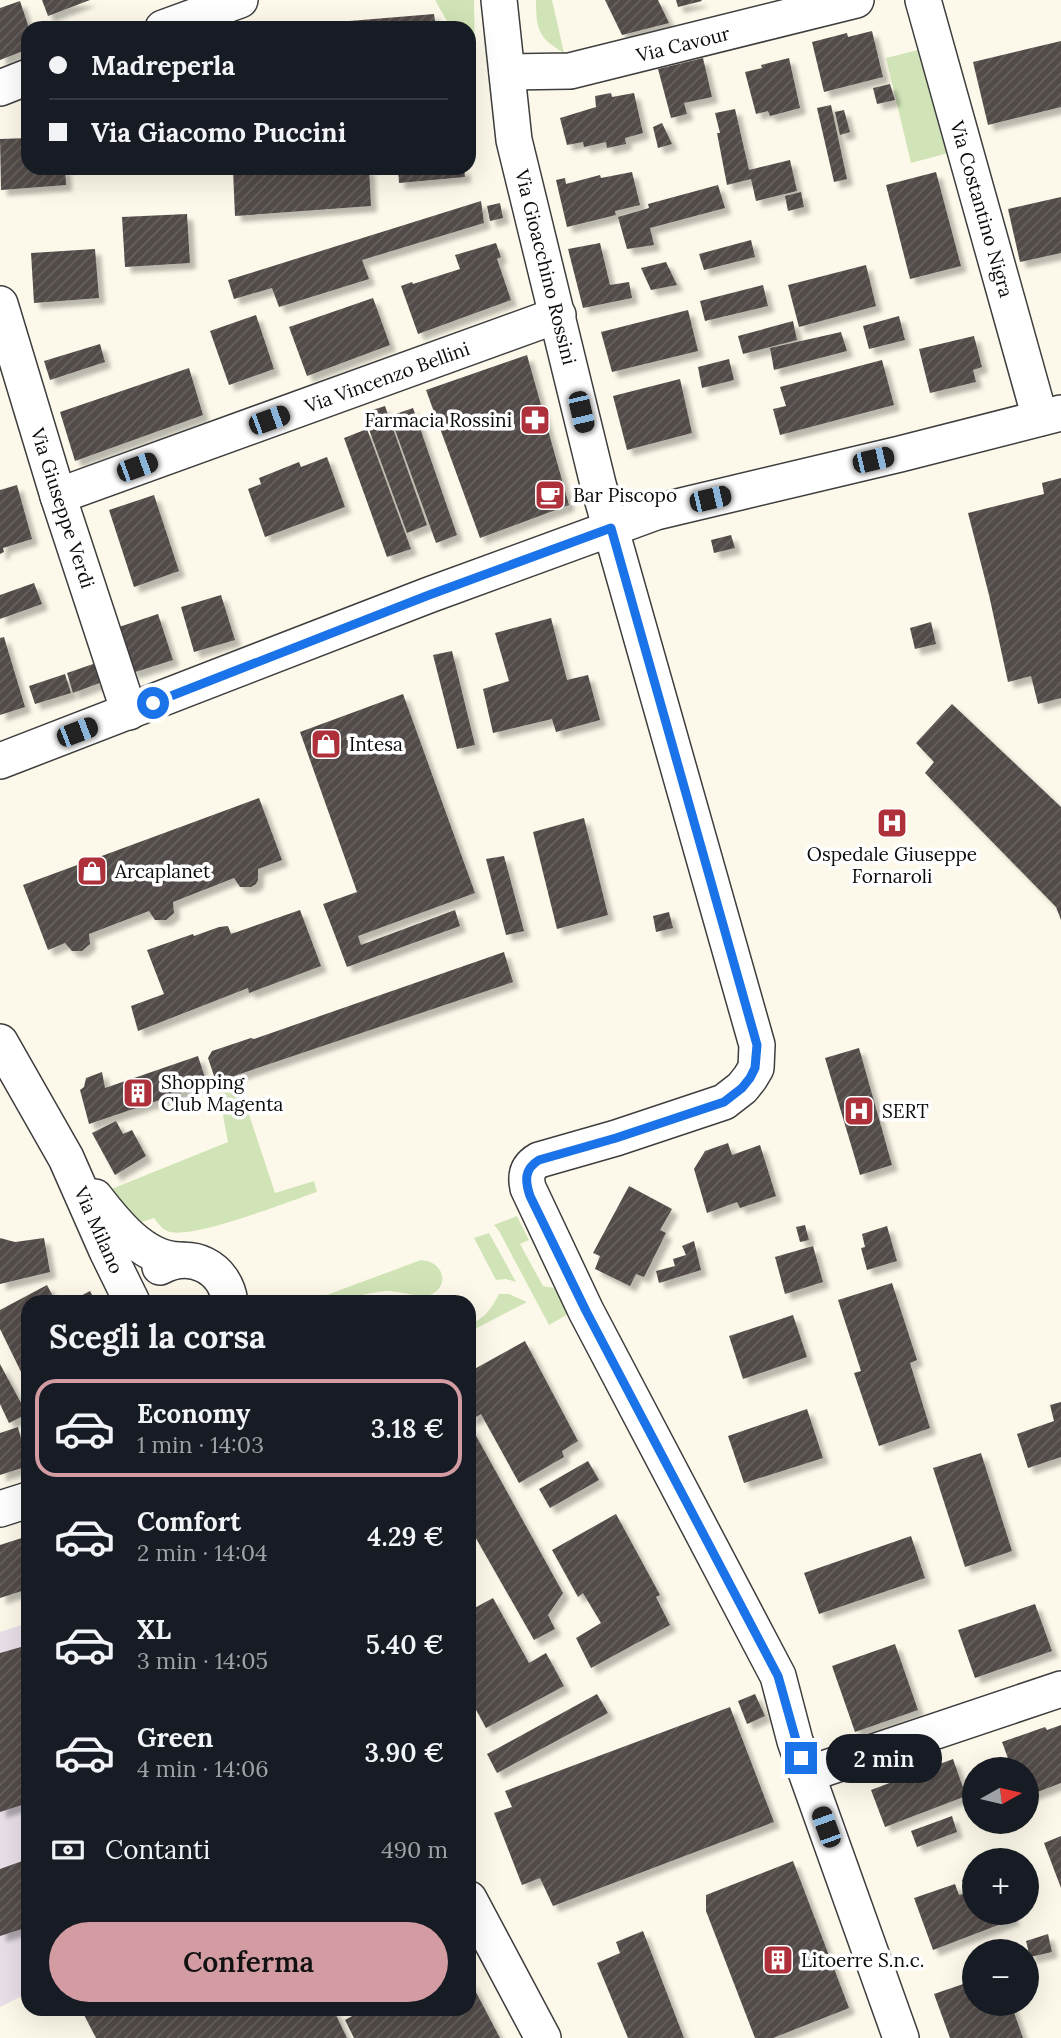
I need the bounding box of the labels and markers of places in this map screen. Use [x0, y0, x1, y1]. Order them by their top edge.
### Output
pharmacy icon: Farmacia Rossini [518, 403, 552, 437]
place label: Farmacia Rossini [365, 408, 512, 432]
cafe icon: Bar Piscopo [533, 478, 567, 512]
place label: Bar Piscopo [573, 483, 677, 507]
shop icon: Intesa [309, 727, 343, 761]
place label: Intesa [349, 732, 403, 756]
hospital icon: Ospedale Giuseppe Fornaroli [875, 806, 909, 840]
place label: Ospedale Giuseppe Fornaroli [807, 842, 977, 888]
shop icon: Arcaplanet [75, 854, 109, 888]
place label: Arcaplanet [114, 859, 211, 883]
place label: Shopping Club Magenta [161, 1070, 284, 1116]
building icon: Shopping Club Magenta [121, 1076, 155, 1110]
hospital icon: SERT [842, 1094, 876, 1128]
place label: SERT [882, 1099, 929, 1123]
building icon: Litoerre S.n.c. [761, 1943, 795, 1977]
place label: Litoerre S.n.c. [801, 1948, 924, 1972]

